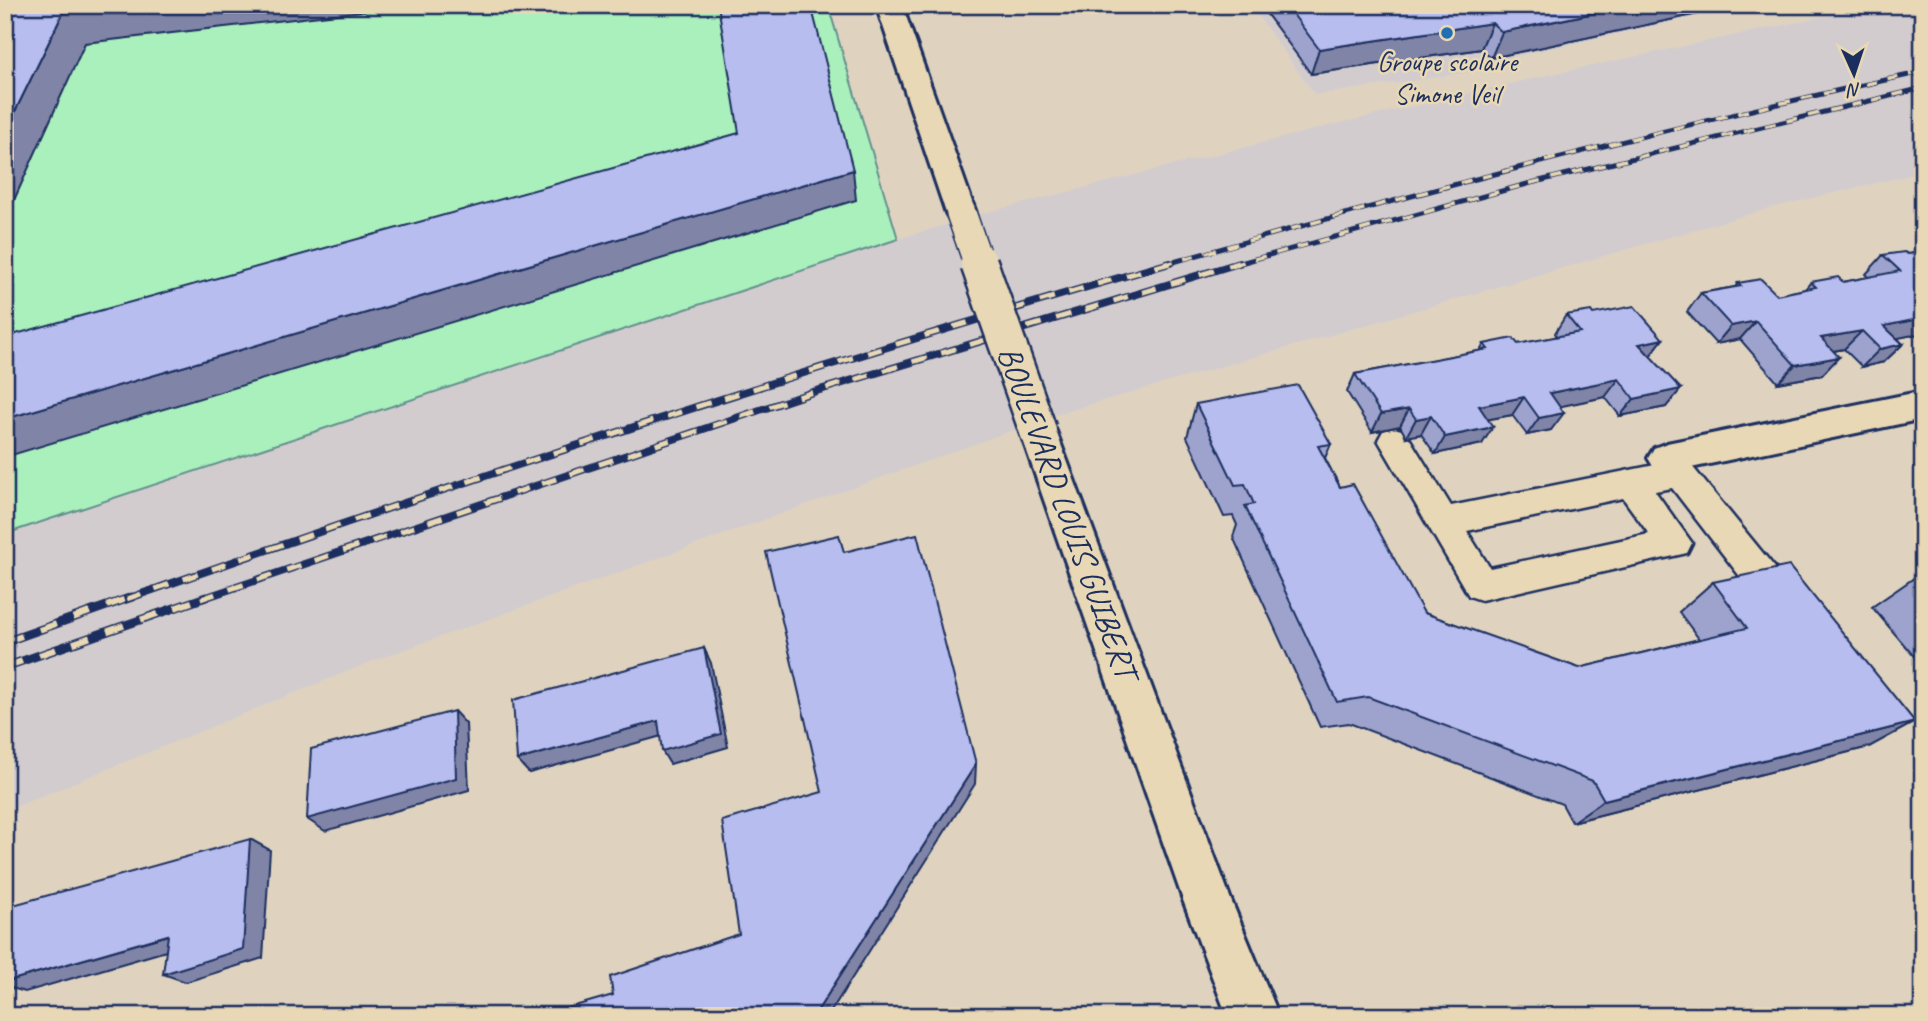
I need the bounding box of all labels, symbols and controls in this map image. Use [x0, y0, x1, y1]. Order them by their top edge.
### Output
marker: Groupe scolaire Simone Veil [1439, 25, 1455, 41]
north arrow [1820, 38, 1890, 108]
place label: Groupe scolaire Simone Veil [1377, 44, 1519, 111]
text: N [1845, 78, 1861, 102]
street label: BOULEVARD LOUIS GUIBERT [988, 340, 1150, 691]

